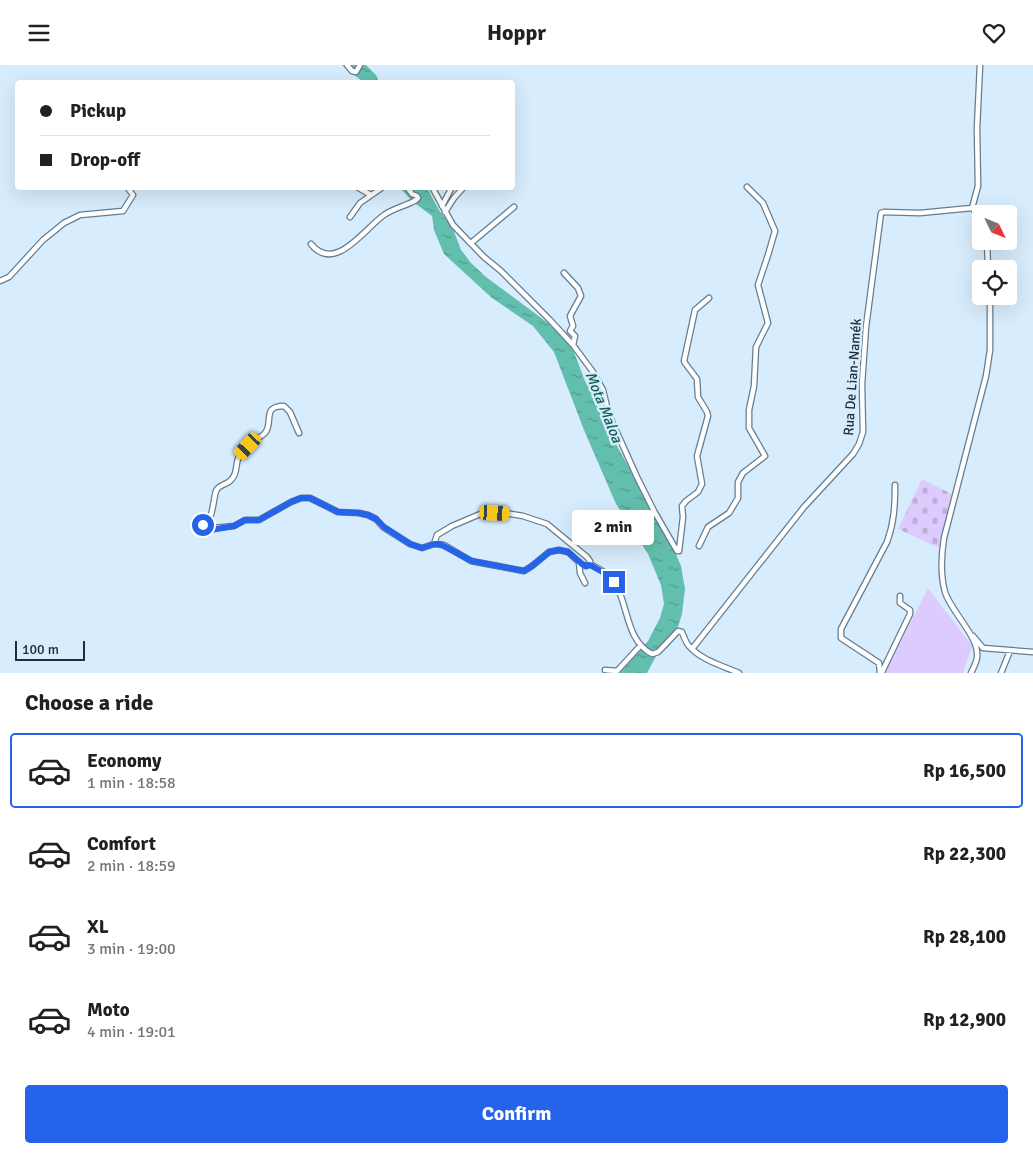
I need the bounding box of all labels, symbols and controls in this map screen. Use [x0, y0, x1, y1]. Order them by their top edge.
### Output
icon: menu [25, 19, 53, 47]
text: Hoppr [487, 19, 546, 46]
icon: heart [980, 19, 1008, 47]
text: Pickup [70, 99, 126, 123]
text: Drop-off [70, 148, 140, 172]
north arrow [972, 205, 1018, 250]
map controls [972, 205, 1017, 305]
button: locate [972, 260, 1017, 305]
street label: Rua De Lian-Namék [840, 318, 865, 436]
water label: Mota Maloa [582, 369, 627, 446]
car [232, 430, 263, 462]
car [479, 505, 510, 521]
callout: 2 min [573, 509, 655, 545]
route start [192, 514, 214, 536]
text: 2 min [594, 517, 632, 537]
route end [603, 571, 625, 593]
scale bar [15, 638, 85, 661]
text: 100 m [22, 641, 59, 658]
text: Choose a ride [25, 689, 153, 716]
icon: car [27, 748, 72, 793]
text: Economy [87, 749, 161, 773]
text: Rp 16,500 [923, 759, 1006, 783]
text: 1 min · 18:58 [87, 773, 176, 793]
icon: car [27, 831, 72, 876]
text: Comfort [87, 832, 156, 856]
text: Rp 22,300 [923, 842, 1006, 866]
text: 2 min · 18:59 [87, 856, 176, 876]
icon: car [27, 914, 72, 959]
text: XL [87, 915, 109, 939]
text: Rp 28,100 [923, 925, 1006, 949]
text: 3 min · 19:00 [87, 939, 176, 959]
icon: car [27, 997, 72, 1042]
text: Moto [87, 998, 130, 1022]
text: Rp 12,900 [923, 1008, 1006, 1032]
text: 4 min · 19:01 [87, 1022, 176, 1042]
button: Confirm [25, 1085, 1008, 1143]

